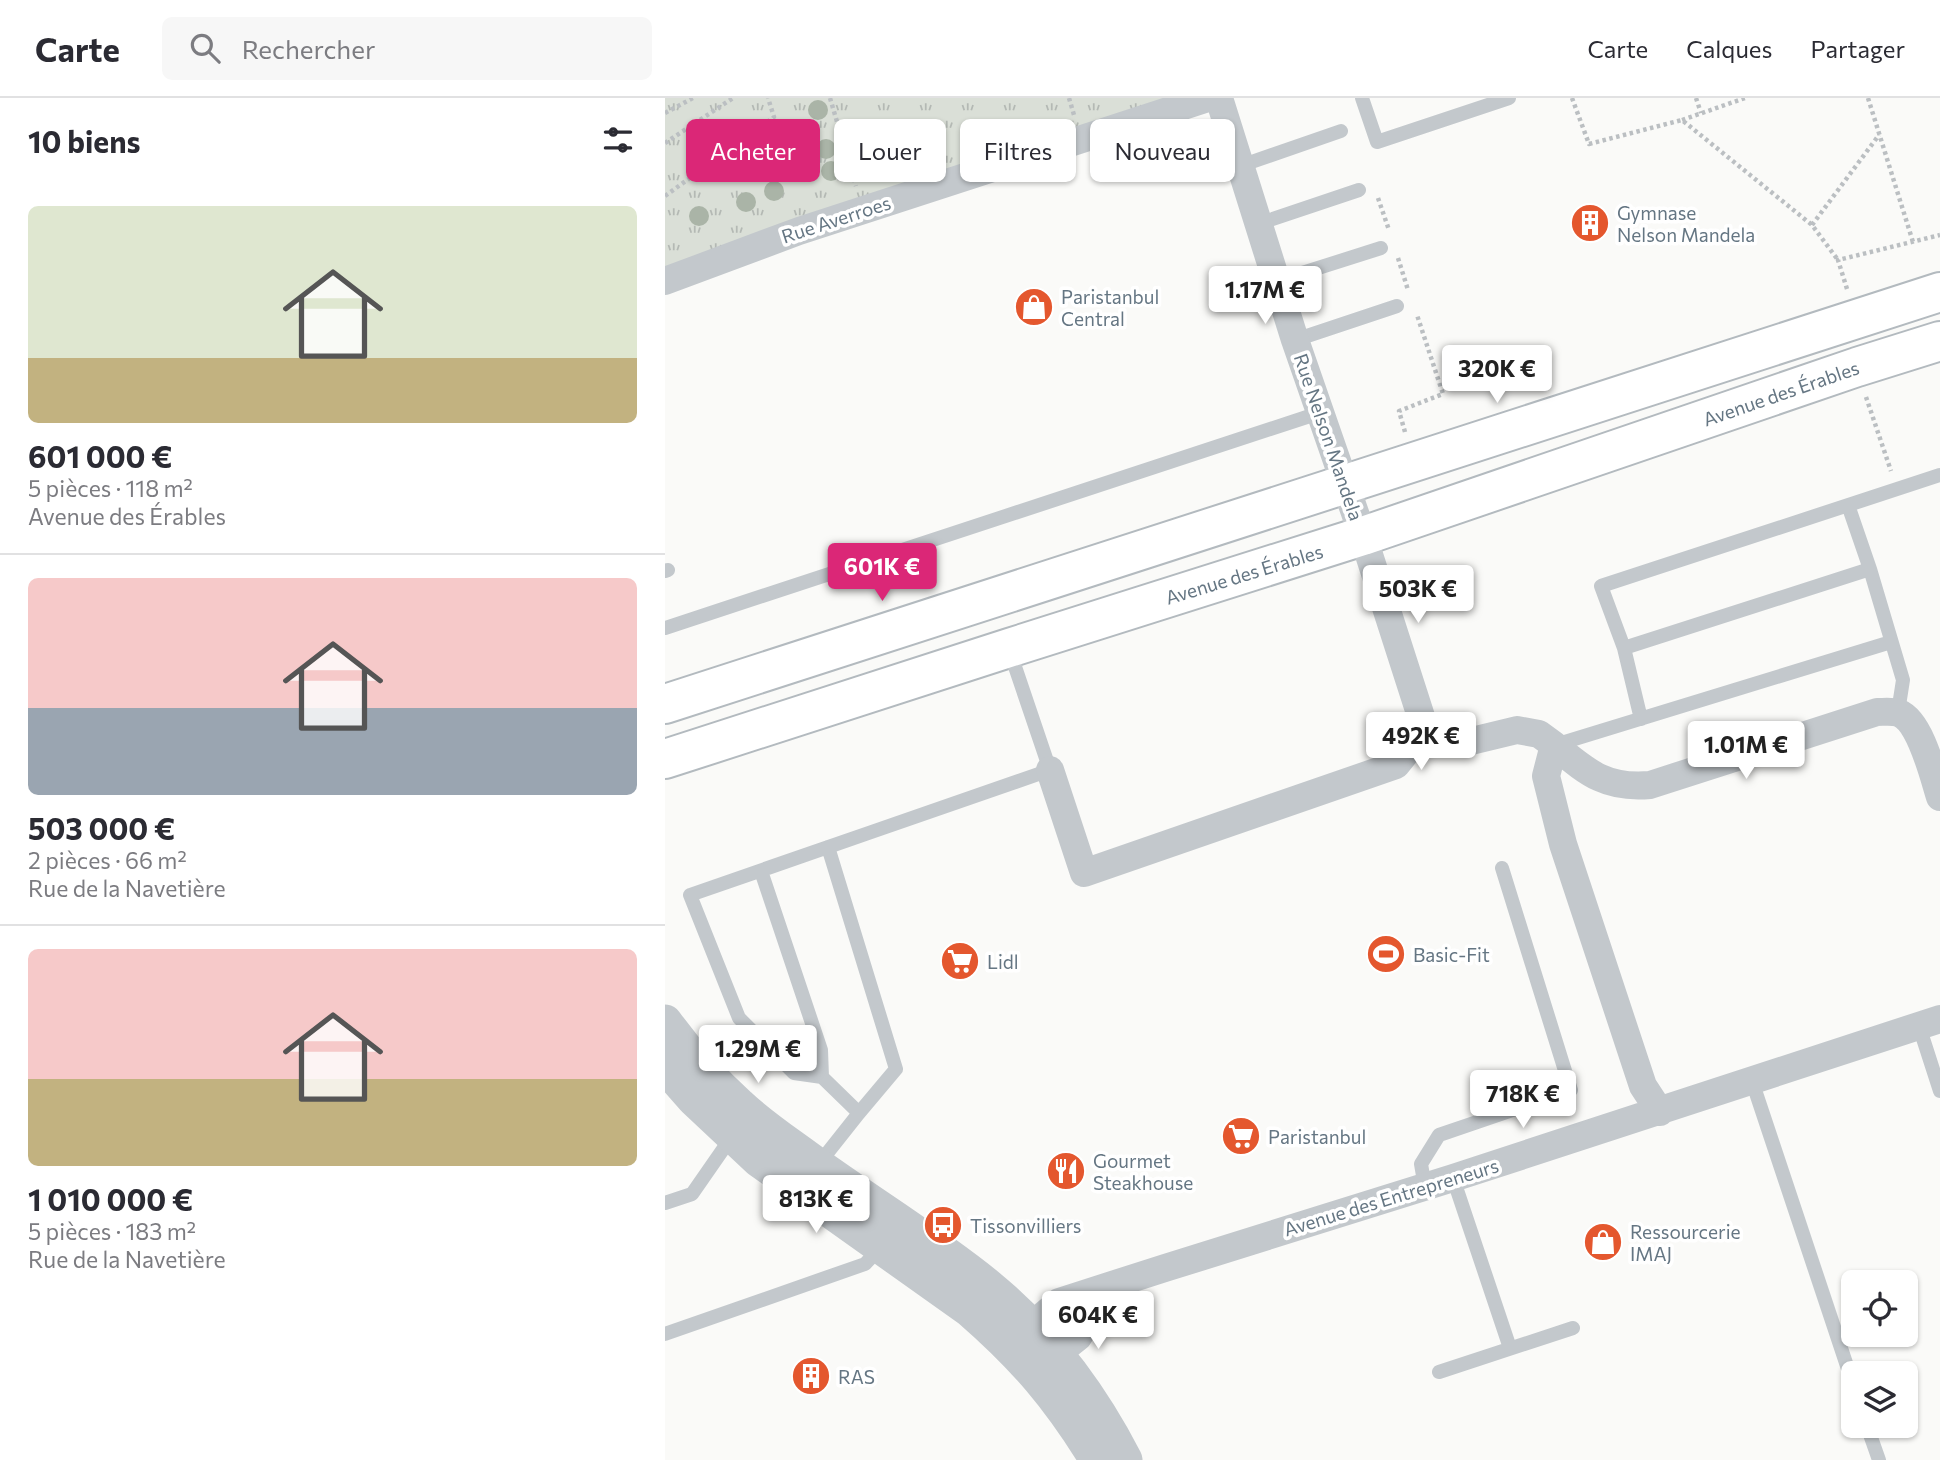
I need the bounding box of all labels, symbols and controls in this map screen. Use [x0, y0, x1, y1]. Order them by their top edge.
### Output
search box [162, 17, 652, 80]
text: Carte [35, 28, 120, 69]
icon: search [186, 29, 224, 67]
text: Rechercher [242, 33, 375, 64]
text: Carte [1587, 34, 1648, 63]
text: Calques [1686, 34, 1772, 63]
text: Partager [1810, 34, 1905, 63]
chip: Acheter [686, 119, 820, 182]
chip: Louer [834, 119, 946, 182]
chip: Filtres [960, 119, 1076, 182]
chip: Nouveau [1090, 119, 1235, 182]
icon: filters [599, 121, 637, 159]
text: 10 biens [28, 122, 141, 159]
street label: Rue Averroes [778, 191, 894, 247]
place label: Gymnase Nelson Mandela [1617, 201, 1755, 246]
building icon: Gymnase Nelson Mandela [1569, 202, 1611, 244]
icon: home [270, 251, 396, 377]
pin: 1.17M € [1200, 266, 1330, 326]
text: 1.17M € [1225, 275, 1305, 303]
place label: Paristanbul Central [1061, 285, 1159, 330]
shop icon: Paristanbul Central [1013, 286, 1055, 328]
pin: 320K € [1440, 345, 1554, 405]
street label: Rue Nelson Mandela [1290, 350, 1368, 524]
text: 320K € [1458, 354, 1536, 382]
street label: Avenue des Érables [1700, 355, 1862, 431]
text: 601 000 € [28, 437, 172, 474]
text: 5 pièces · 118 m² [28, 474, 193, 502]
text: Avenue des Érables [28, 502, 226, 530]
street label: Avenue des Érables [1162, 539, 1326, 609]
pin: 601K € [825, 544, 939, 603]
text: 601K € [844, 552, 920, 580]
pin: 503K € [1361, 566, 1475, 625]
text: 503K € [1379, 574, 1457, 602]
icon: home [270, 623, 396, 749]
pin: 492K € [1364, 712, 1478, 772]
text: 492K € [1382, 721, 1460, 749]
pin: 1.01M € [1681, 722, 1811, 781]
text: 1.01M € [1704, 730, 1788, 758]
text: 503 000 € [28, 809, 175, 846]
text: 2 pièces · 66 m² [28, 846, 187, 874]
text: Rue de la Navetière [28, 874, 226, 902]
sports icon: Basic-Fit [1365, 933, 1407, 975]
supermarket icon: Lidl [939, 940, 981, 982]
place label: Basic-Fit [1413, 943, 1490, 966]
place label: Lidl [987, 950, 1019, 973]
icon: home [270, 994, 396, 1120]
pin: 1.29M € [693, 1026, 823, 1085]
text: 1.29M € [715, 1034, 801, 1062]
pin: 718K € [1466, 1070, 1580, 1130]
text: 718K € [1486, 1079, 1560, 1107]
supermarket icon: Paristanbul [1220, 1115, 1262, 1157]
place label: Paristanbul [1268, 1125, 1366, 1148]
place label: Gourmet Steakhouse [1093, 1149, 1193, 1194]
restaurant icon: Gourmet Steakhouse [1045, 1150, 1087, 1192]
street label: Avenue des Entrepreneurs [1281, 1153, 1501, 1241]
pin: 813K € [759, 1176, 873, 1235]
text: 1 010 000 € [28, 1180, 193, 1217]
text: 813K € [779, 1184, 853, 1212]
bus stop icon: Tissonvilliers [922, 1204, 964, 1246]
place label: Tissonvilliers [970, 1214, 1081, 1237]
text: 5 pièces · 183 m² [28, 1217, 196, 1245]
place label: Ressourcerie IMAJ [1630, 1220, 1741, 1265]
shop icon: Ressourcerie IMAJ [1582, 1221, 1624, 1263]
text: Rue de la Navetière [28, 1245, 226, 1273]
map controls [1841, 1270, 1918, 1438]
button: locate [1841, 1270, 1918, 1347]
pin: 604K € [1041, 1292, 1155, 1351]
text: 604K € [1058, 1300, 1138, 1328]
building icon: RAS [790, 1355, 832, 1397]
button: layers [1841, 1361, 1918, 1438]
place label: RAS [838, 1365, 875, 1388]

